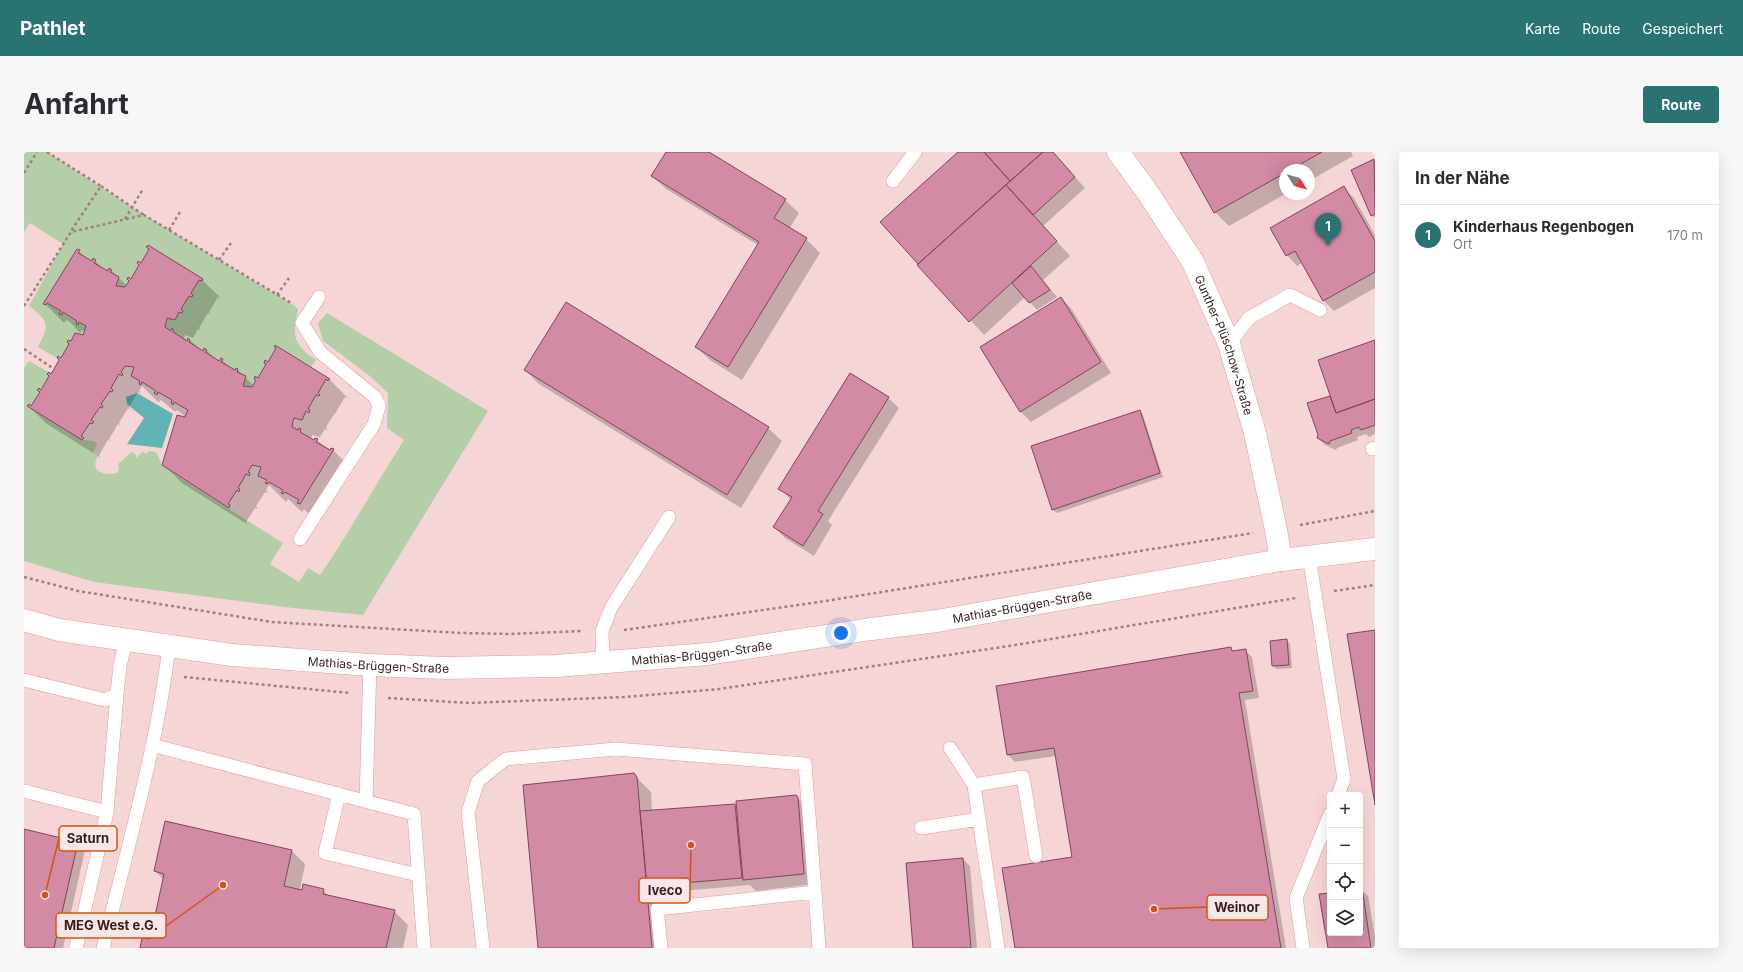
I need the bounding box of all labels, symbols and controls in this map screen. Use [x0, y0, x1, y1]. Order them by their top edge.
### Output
text: Pathlet [20, 17, 85, 40]
text: Karte [1525, 20, 1560, 37]
text: Route [1582, 20, 1620, 37]
text: Gespeichert [1642, 20, 1723, 37]
button: Route [1643, 86, 1719, 123]
text: Anfahrt [24, 87, 129, 121]
north arrow [1279, 164, 1315, 200]
text: In der Nähe [1415, 168, 1510, 188]
pin: 1 [1315, 213, 1341, 246]
text: Kinderhaus Regenbogen [1453, 217, 1634, 236]
text: 1 [1425, 227, 1431, 243]
text: 170 m [1667, 227, 1703, 243]
text: Ort [1453, 236, 1472, 252]
street label: Gunther-Plüschow-Straße [1192, 272, 1257, 417]
street label: Mathias-Brüggen-Straße [951, 586, 1093, 626]
your location [831, 623, 851, 643]
street label: Mathias-Brüggen-Straße [631, 637, 773, 668]
street label: Mathias-Brüggen-Straße [307, 653, 449, 676]
map controls [1327, 792, 1363, 936]
button: + [1327, 792, 1363, 828]
callout: Saturn [59, 826, 117, 851]
button: − [1327, 828, 1363, 864]
text: Saturn [67, 830, 109, 846]
button: locate [1327, 864, 1363, 900]
callout: Iveco [639, 878, 690, 903]
text: Iveco [648, 882, 682, 898]
callout: Weinor [1207, 895, 1268, 920]
text: Weinor [1214, 899, 1260, 915]
button: layers [1327, 900, 1363, 936]
callout: MEG West e.G. [56, 913, 166, 938]
text: MEG West e.G. [64, 917, 158, 933]

